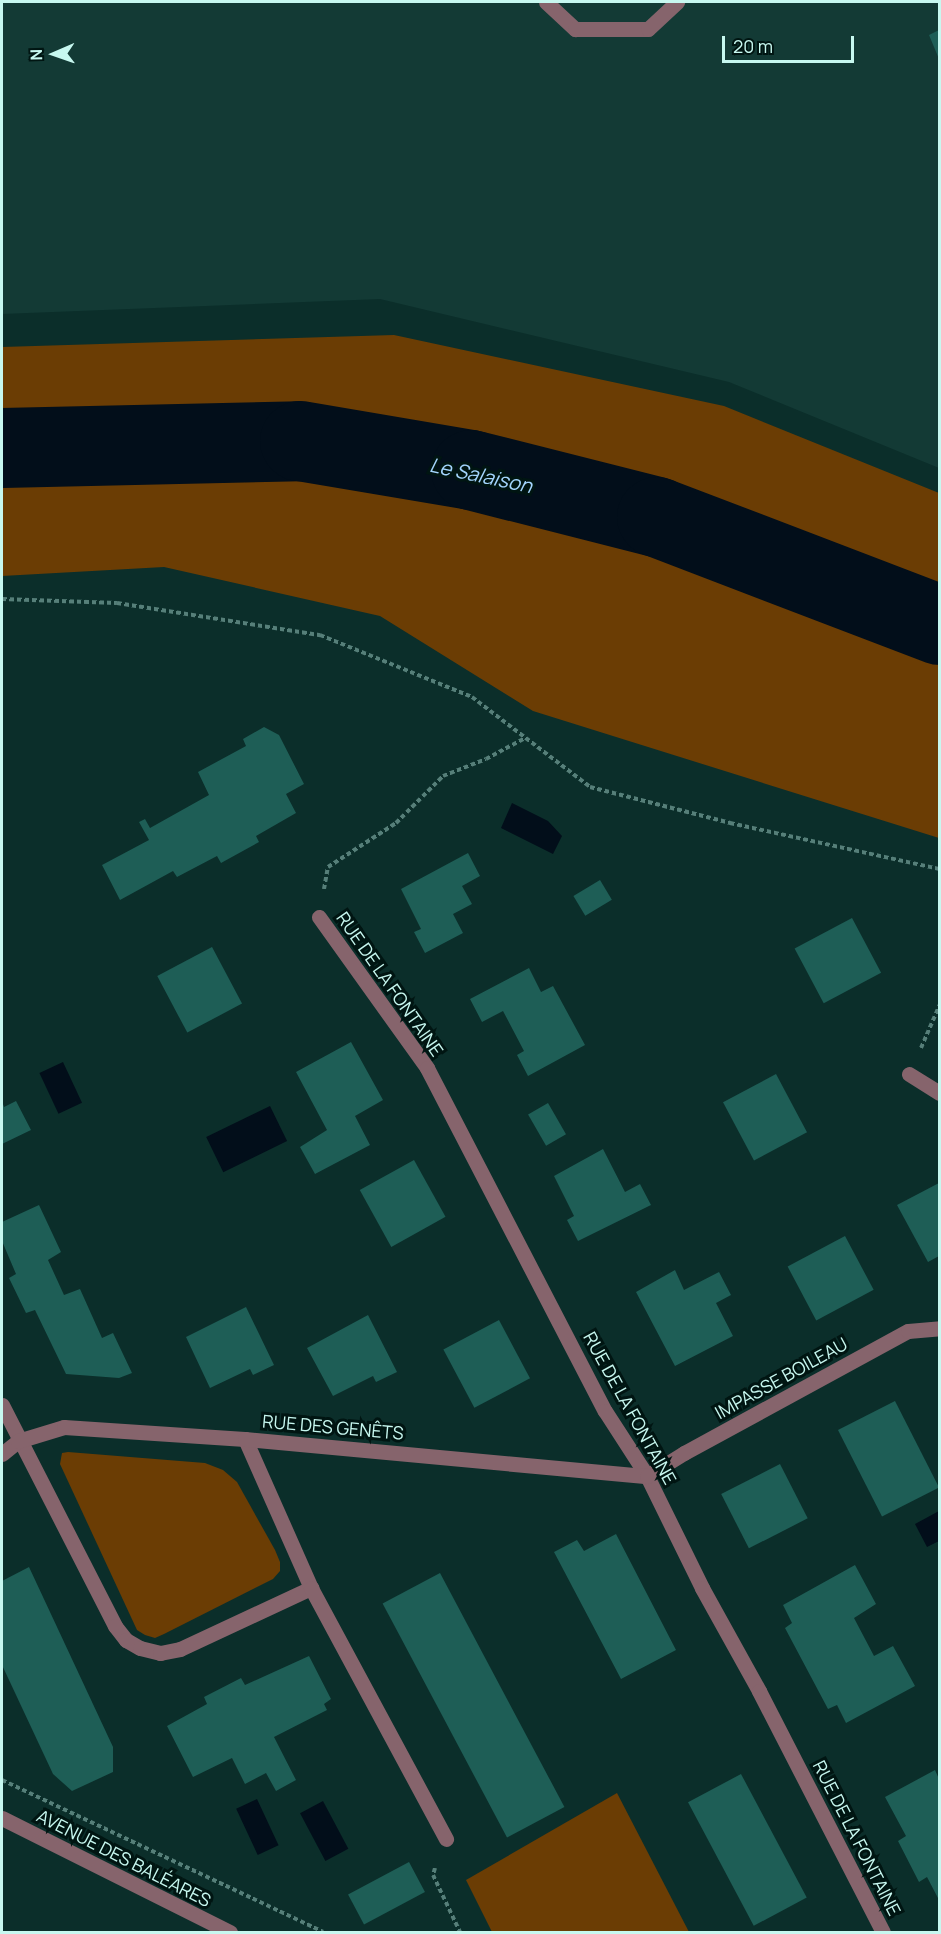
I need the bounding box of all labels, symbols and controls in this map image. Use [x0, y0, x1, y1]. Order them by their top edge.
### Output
north arrow [24, 24, 84, 84]
scale bar [725, 24, 857, 62]
text: 20 m [733, 34, 773, 58]
text: N [25, 48, 47, 61]
water label: Le Salaison [428, 452, 534, 498]
street label: RUE DE LA FONTAINE [332, 908, 448, 1060]
street label: RUE DE LA FONTAINE [579, 1328, 681, 1488]
street label: IMPASSE BOILEAU [711, 1333, 851, 1423]
street label: RUE DES GENÊTS [261, 1410, 405, 1444]
street label: RUE DE LA FONTAINE [809, 1757, 905, 1919]
street label: AVENUE DES BALÉARES [33, 1805, 215, 1911]

